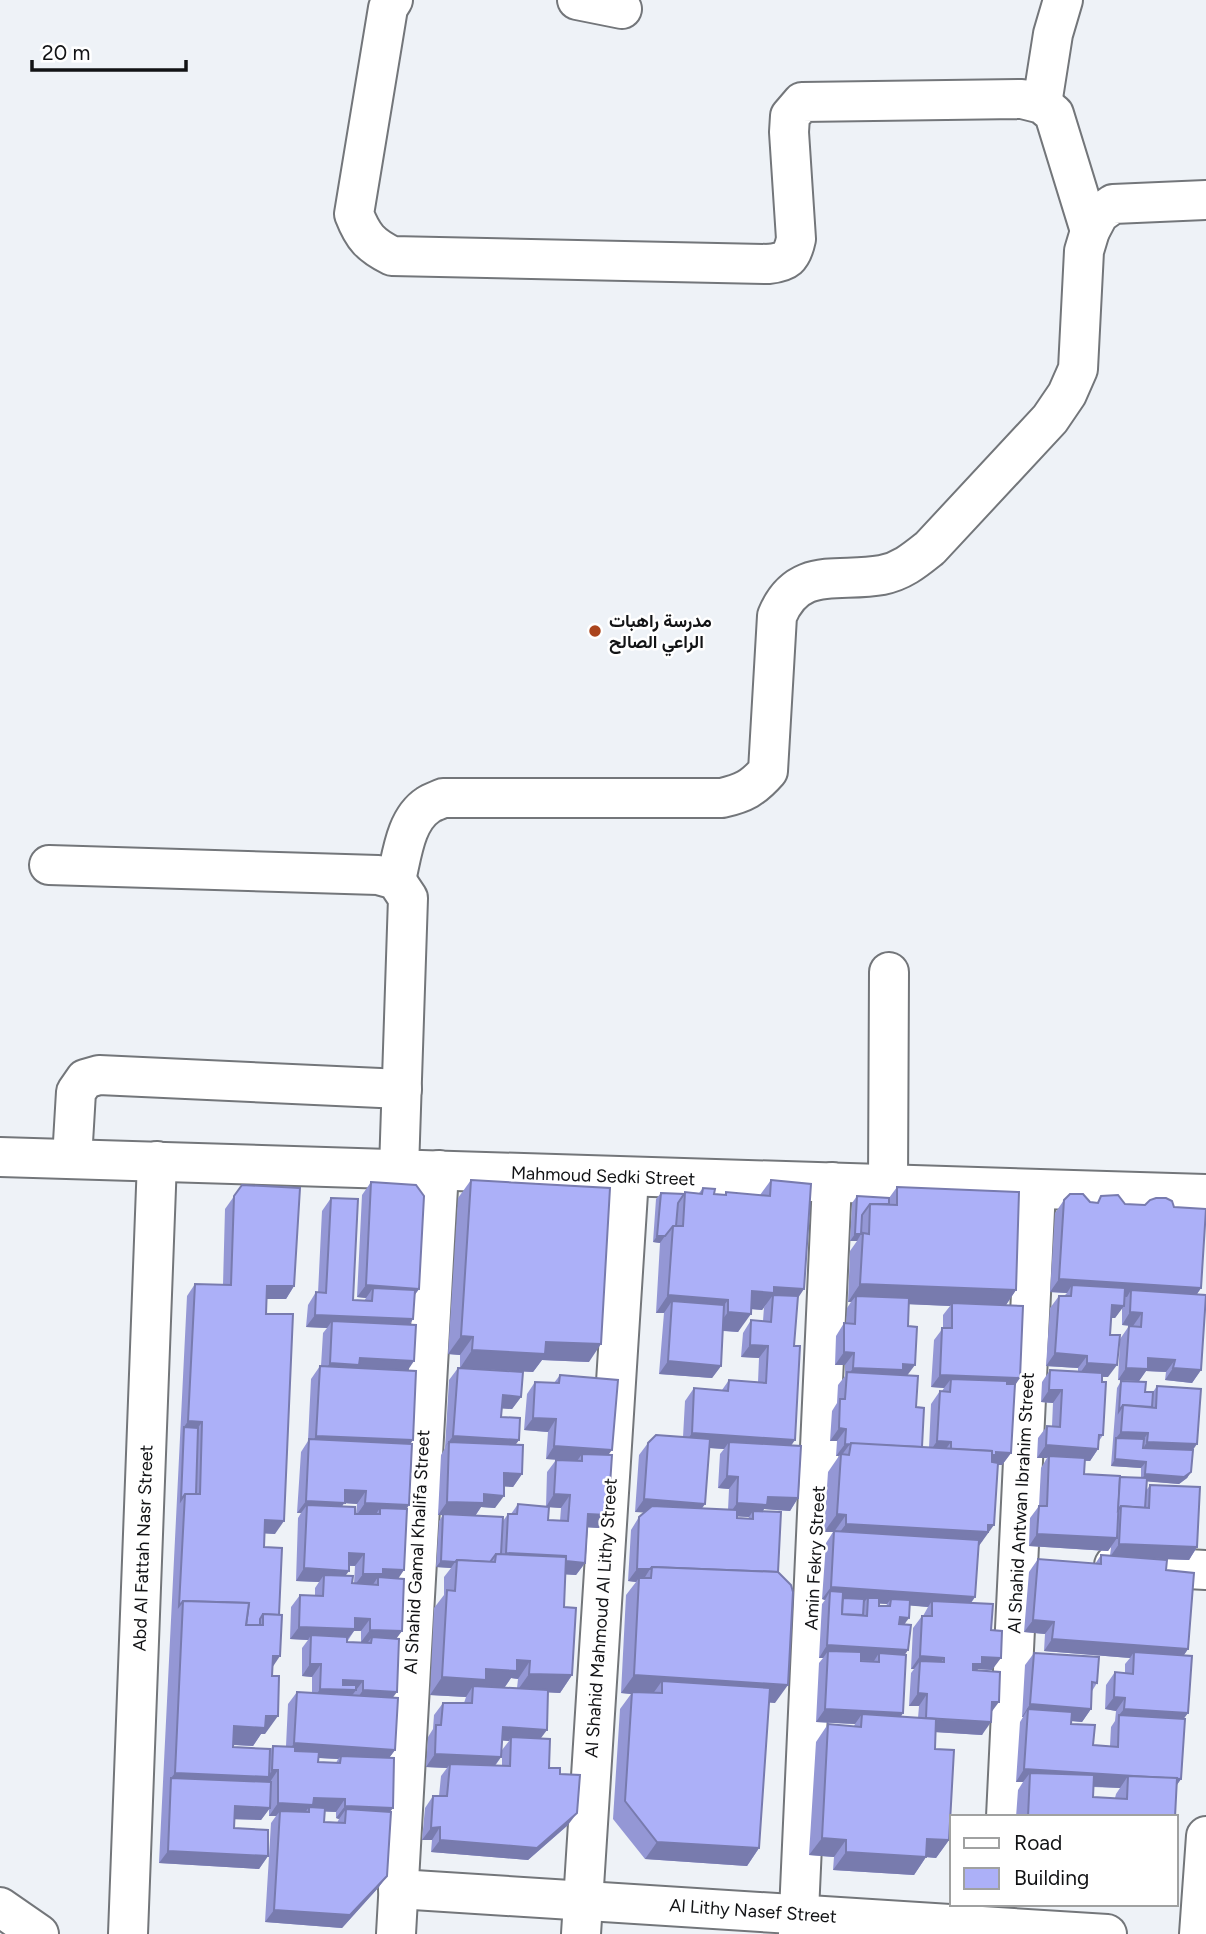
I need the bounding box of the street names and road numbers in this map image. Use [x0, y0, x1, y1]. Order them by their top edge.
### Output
street label: Mahmoud Sedki Street [510, 1162, 696, 1190]
street label: Al Shahid Antwan Ibrahim Street [1003, 1372, 1039, 1634]
street label: Al Shahid Gamal Khalifa Street [400, 1429, 434, 1675]
street label: Abd Al Fattah Nasr Street [128, 1444, 158, 1652]
street label: Al Shahid Mahmoud Al Lithy Street [580, 1477, 622, 1759]
street label: Amin Fekry Street [800, 1485, 830, 1631]
street label: Al Lithy Nasef Street [669, 1894, 838, 1928]

